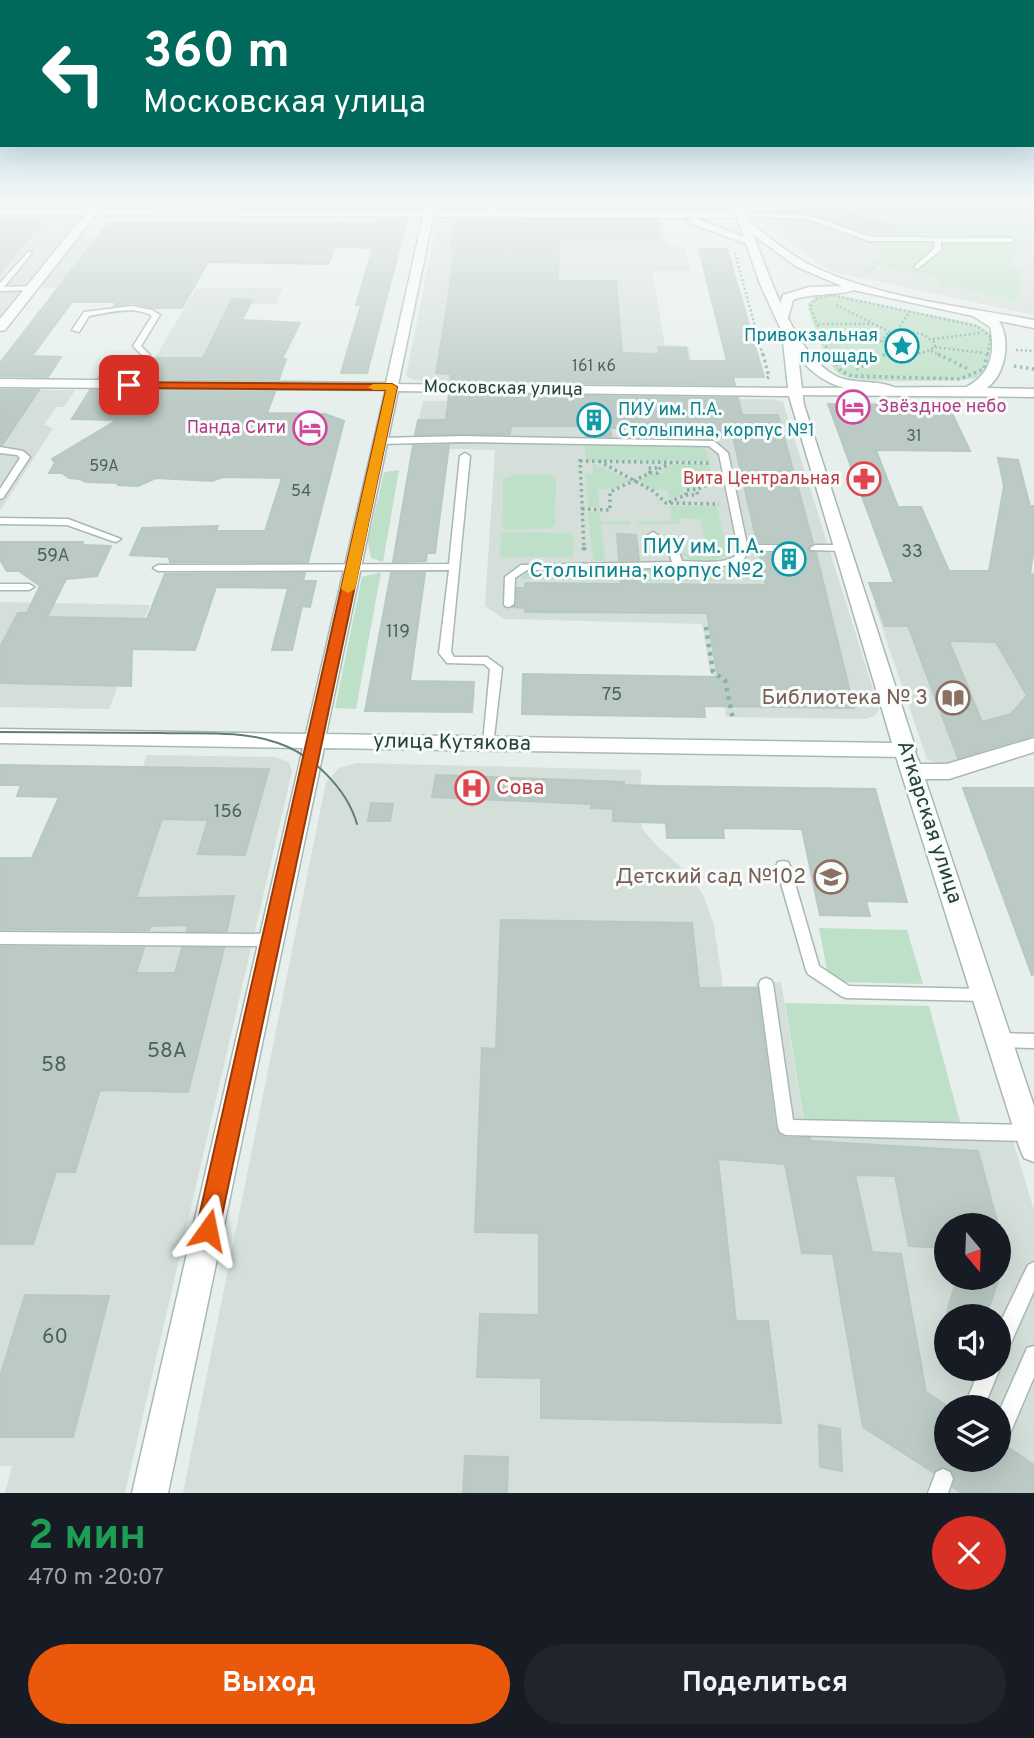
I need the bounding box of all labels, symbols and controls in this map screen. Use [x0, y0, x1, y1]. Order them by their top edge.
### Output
text: 360 m [143, 23, 290, 85]
icon: left [28, 28, 119, 119]
text: Московская улица [143, 84, 426, 124]
place label: Привокзальная площадь [744, 325, 878, 369]
place icon: Привокзальная площадь [883, 327, 921, 365]
pin [99, 355, 159, 415]
house number: 161 к6 [572, 357, 616, 377]
icon: arrive [110, 366, 148, 404]
street label: Московская улица [423, 376, 583, 402]
hotel icon: Звёздное небо [834, 388, 872, 426]
place label: Звёздное небо [878, 396, 1007, 419]
place label: ПИУ им. П.А. Столыпина, корпус №1 [618, 399, 815, 443]
building icon: ПИУ им. П.А. Столыпина, корпус №1 [575, 401, 613, 439]
hotel icon: Панда Сити [291, 409, 329, 447]
place label: Панда Сити [187, 417, 286, 440]
house number: 31 [906, 427, 922, 447]
house number: 59А [89, 457, 119, 477]
pharmacy icon: Вита Центральная [845, 460, 883, 498]
place label: Вита Центральная [683, 468, 840, 491]
house number: 54 [291, 482, 311, 502]
place label: ПИУ им. П.А. Столыпина, корпус №2 [530, 534, 764, 585]
building icon: ПИУ им. П.А. Столыпина, корпус №2 [770, 540, 808, 578]
house number: 33 [901, 541, 923, 564]
house number: 59А [36, 545, 70, 568]
house number: 119 [386, 621, 410, 644]
library icon: Библиотека № 3 [934, 679, 972, 717]
house number: 75 [602, 684, 622, 707]
place label: Библиотека № 3 [762, 685, 928, 712]
street label: улица Кутякова [373, 728, 531, 758]
street label: Аткарская улица [890, 737, 968, 907]
hospital icon: Сова [453, 769, 491, 807]
place label: Сова [496, 775, 544, 802]
house number: 156 [214, 801, 242, 824]
school or university icon: Детский сад №102 [812, 858, 850, 896]
place label: Детский сад №102 [615, 864, 806, 891]
house number: 58А [147, 1038, 187, 1065]
house number: 58 [41, 1052, 67, 1079]
position arrow [171, 1193, 245, 1267]
north arrow [934, 1213, 1012, 1290]
map controls [934, 1213, 1011, 1472]
button: sound [934, 1304, 1011, 1381]
house number: 60 [42, 1324, 68, 1351]
button: layers [934, 1395, 1011, 1472]
text: 2 мин [28, 1511, 146, 1564]
button: close [932, 1516, 1006, 1590]
text: 470 m · 20:07 [28, 1564, 164, 1593]
button: Выход [28, 1644, 510, 1724]
button: Поделиться [524, 1644, 1006, 1724]

